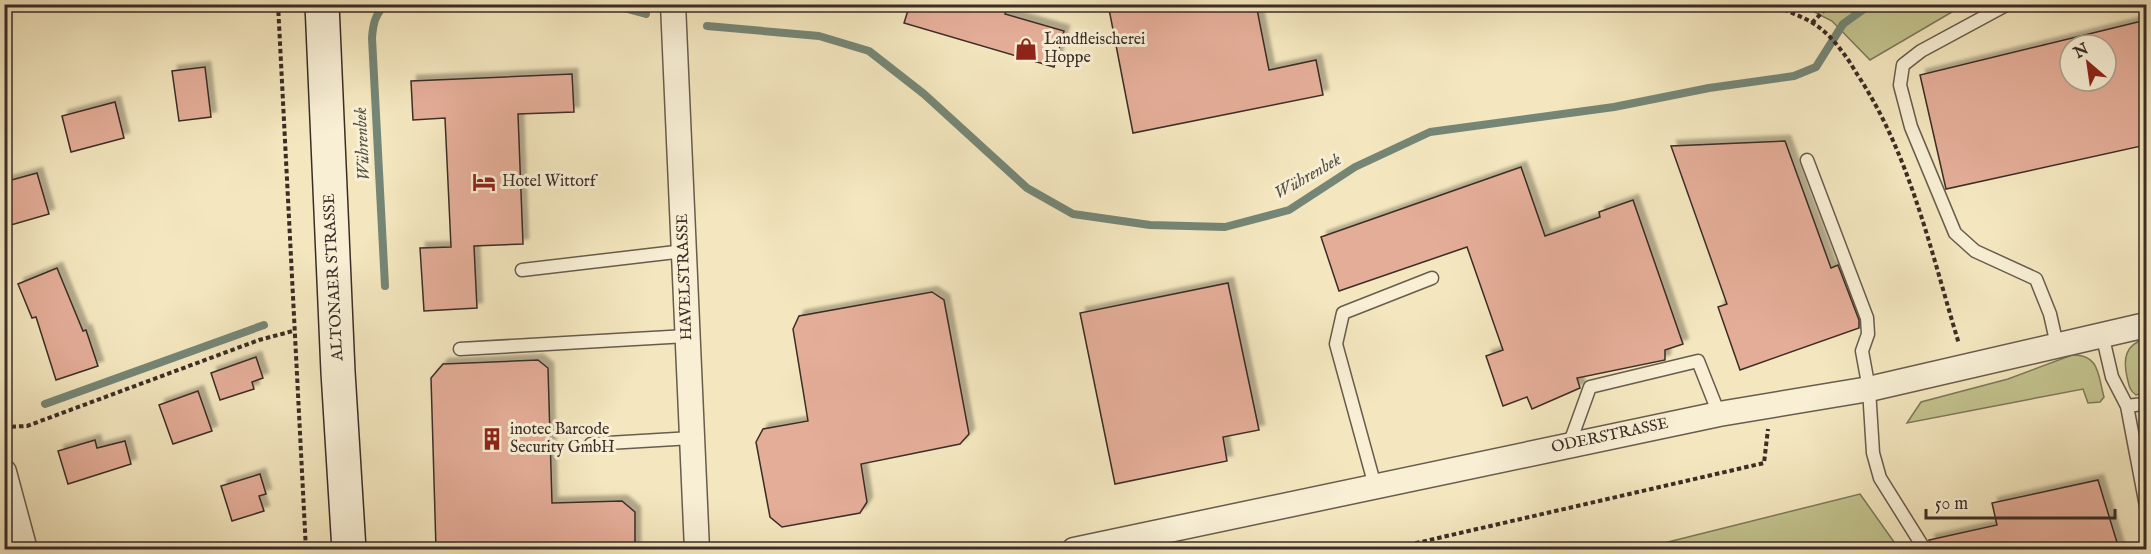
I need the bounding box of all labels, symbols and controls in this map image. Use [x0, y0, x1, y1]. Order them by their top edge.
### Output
place label: Landfleischerei Hoppe [1044, 30, 1145, 68]
north arrow [2058, 33, 2118, 93]
shop icon: Landfleischerei Hoppe [1013, 36, 1039, 62]
text: N [2070, 39, 2093, 64]
water label: Wührenbek [350, 107, 376, 181]
water label: Wührenbek [1270, 149, 1346, 205]
hotel icon: Hotel Wittorf [471, 169, 497, 195]
place label: Hotel Wittorf [502, 172, 599, 192]
street label: ALTONAER STRASSE [320, 193, 348, 362]
street label: HAVELSTRASSE [673, 213, 697, 341]
street label: ODERSTRASSE [1550, 414, 1670, 458]
place label: inotec Barcode Security GmbH [510, 420, 615, 458]
building icon: inotec Barcode Security GmbH [479, 426, 505, 452]
scale bar [1926, 482, 2115, 520]
text: 50 m [1935, 493, 1968, 516]

